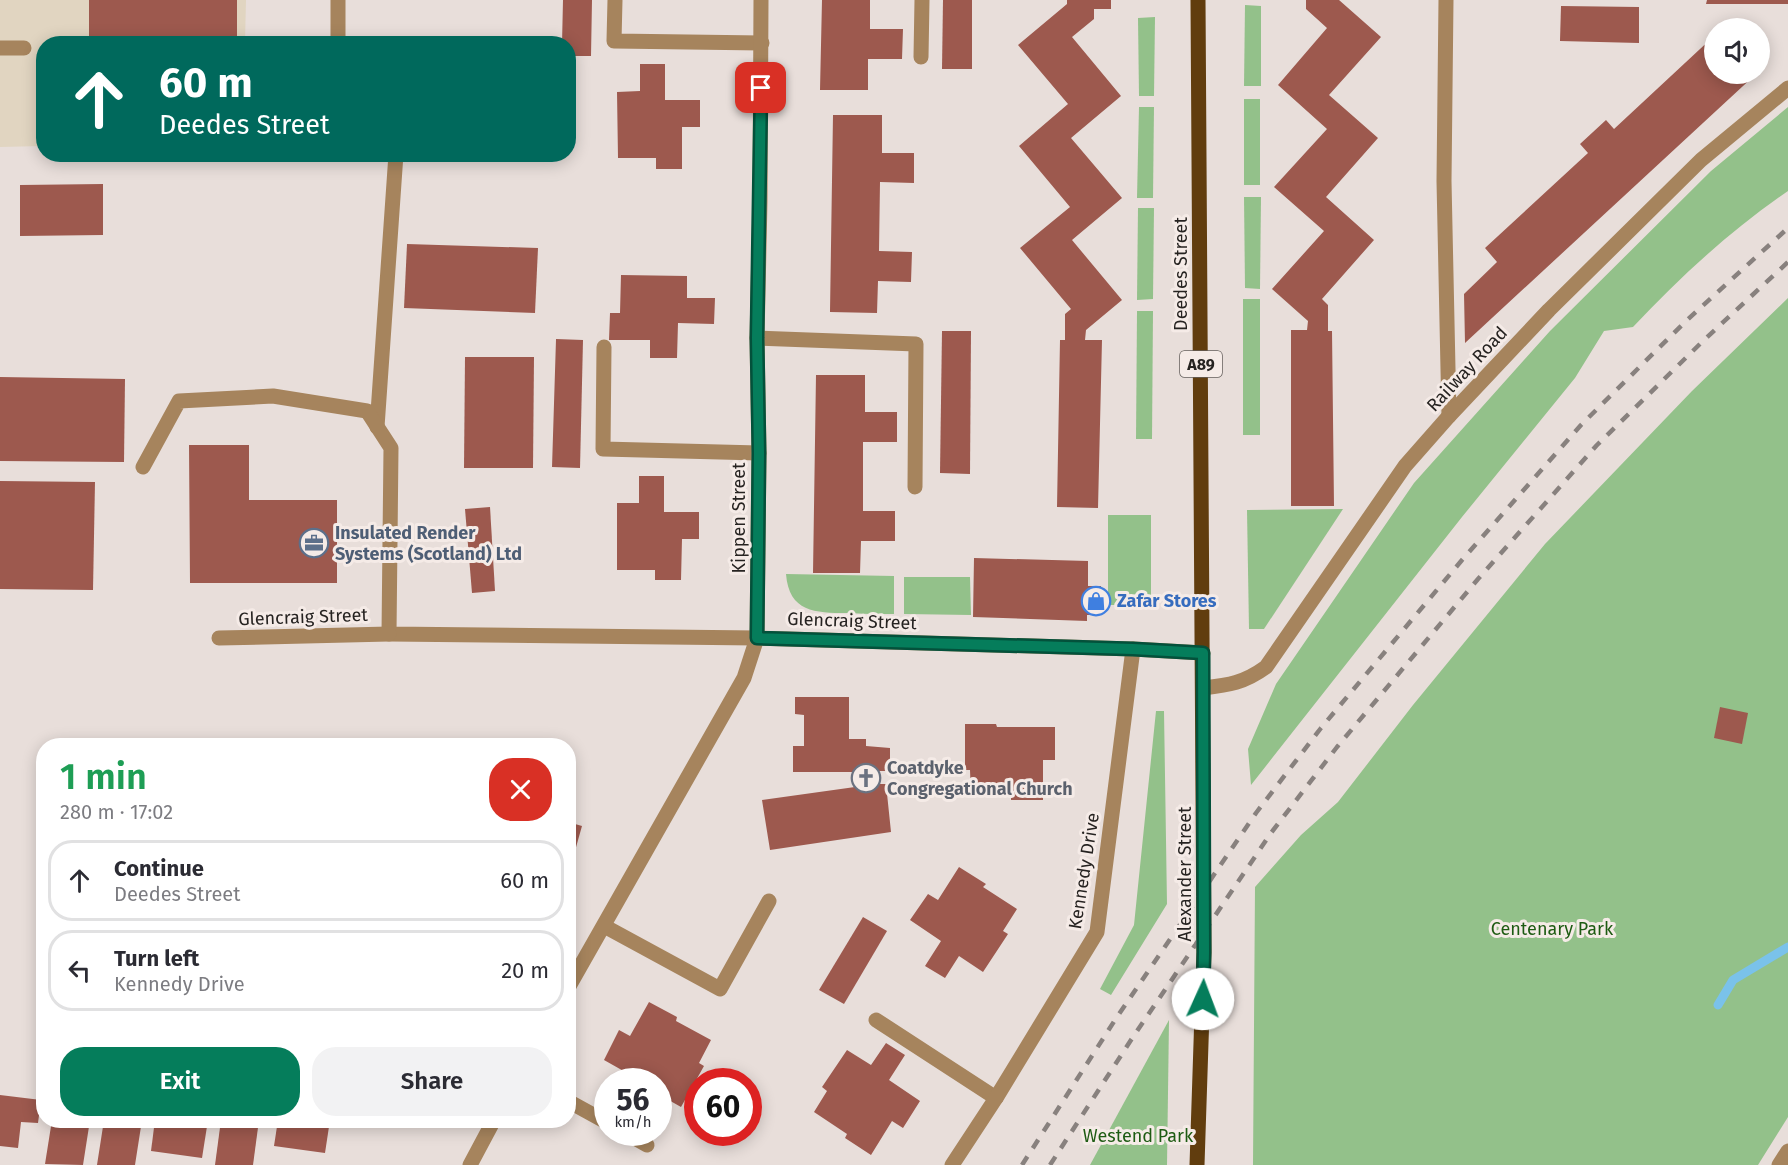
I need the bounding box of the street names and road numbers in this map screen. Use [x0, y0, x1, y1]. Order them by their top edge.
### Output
street label: Deedes Street [1170, 217, 1192, 331]
street label: Railway Road [1422, 322, 1512, 416]
road number: A89 [1180, 351, 1222, 377]
street label: Kippen Street [728, 462, 750, 574]
street label: Glencraig Street [238, 604, 369, 630]
street label: Glencraig Street [787, 608, 918, 634]
street label: Alexander Street [1174, 806, 1196, 942]
street label: Kennedy Drive [1064, 811, 1104, 931]

